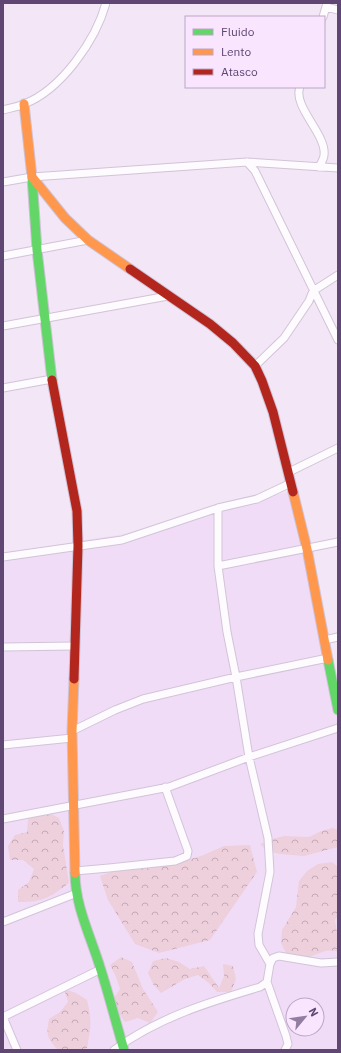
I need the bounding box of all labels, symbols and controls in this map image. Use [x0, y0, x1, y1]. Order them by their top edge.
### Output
legend [185, 16, 325, 88]
text: Fluido [221, 24, 255, 39]
text: Lento [221, 44, 251, 59]
text: Atasco [221, 64, 258, 79]
north arrow [285, 997, 325, 1037]
text: N [306, 1005, 322, 1019]

